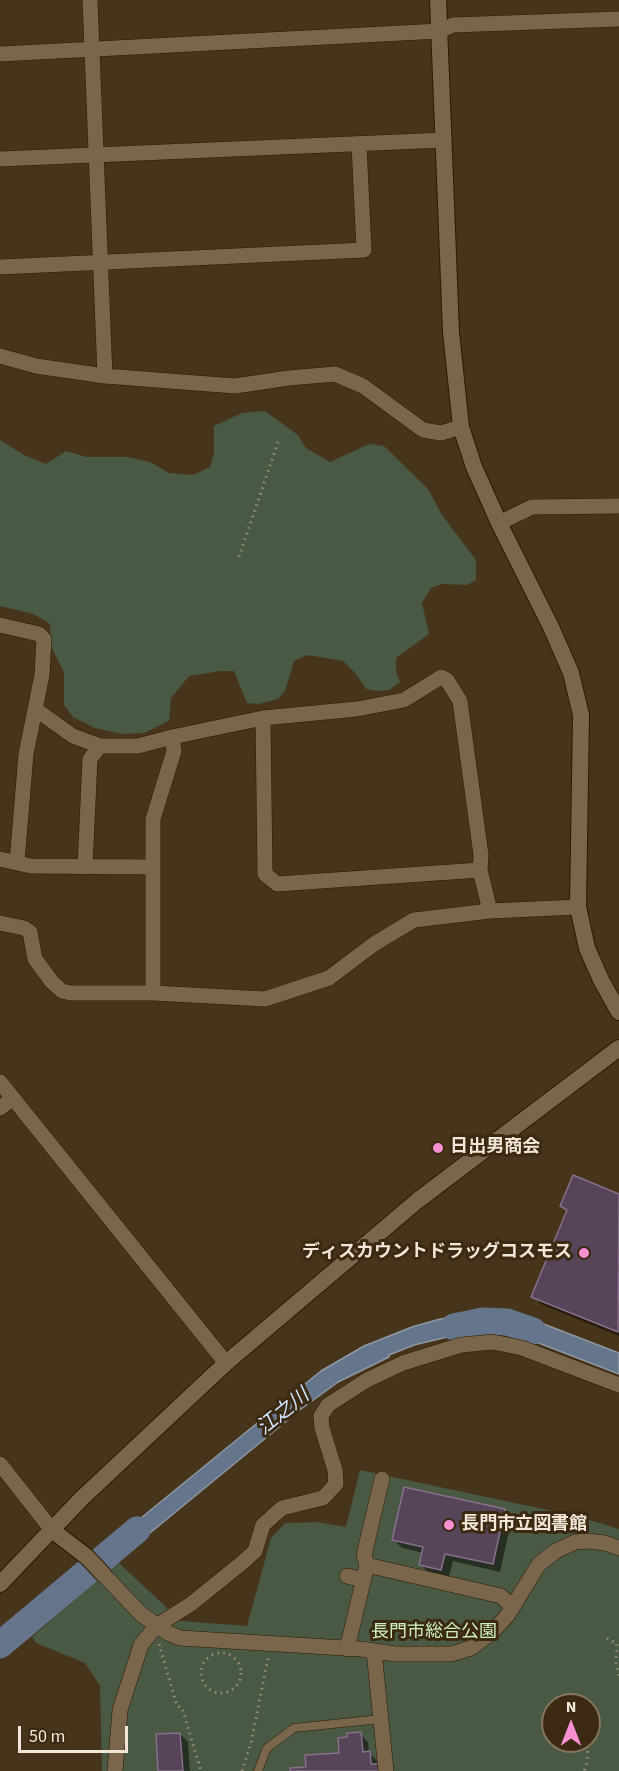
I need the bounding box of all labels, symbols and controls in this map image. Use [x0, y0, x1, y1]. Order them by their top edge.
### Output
place label: 日出男商会 [450, 1137, 540, 1159]
marker: 日出男商会 [431, 1141, 445, 1155]
place label: ディスカウントドラッグコスモス [302, 1242, 572, 1264]
marker: ディスカウントドラッグコスモス [577, 1246, 591, 1260]
water label: 江之川 [253, 1385, 315, 1441]
place label: 長門市立図書館 [461, 1514, 587, 1536]
marker: 長門市立図書館 [442, 1518, 456, 1532]
park label: 長門市総合公園 [371, 1622, 497, 1644]
north arrow [541, 1693, 601, 1753]
text: N [566, 1696, 576, 1718]
scale bar [21, 1714, 130, 1752]
text: 50 m [29, 1724, 65, 1749]

